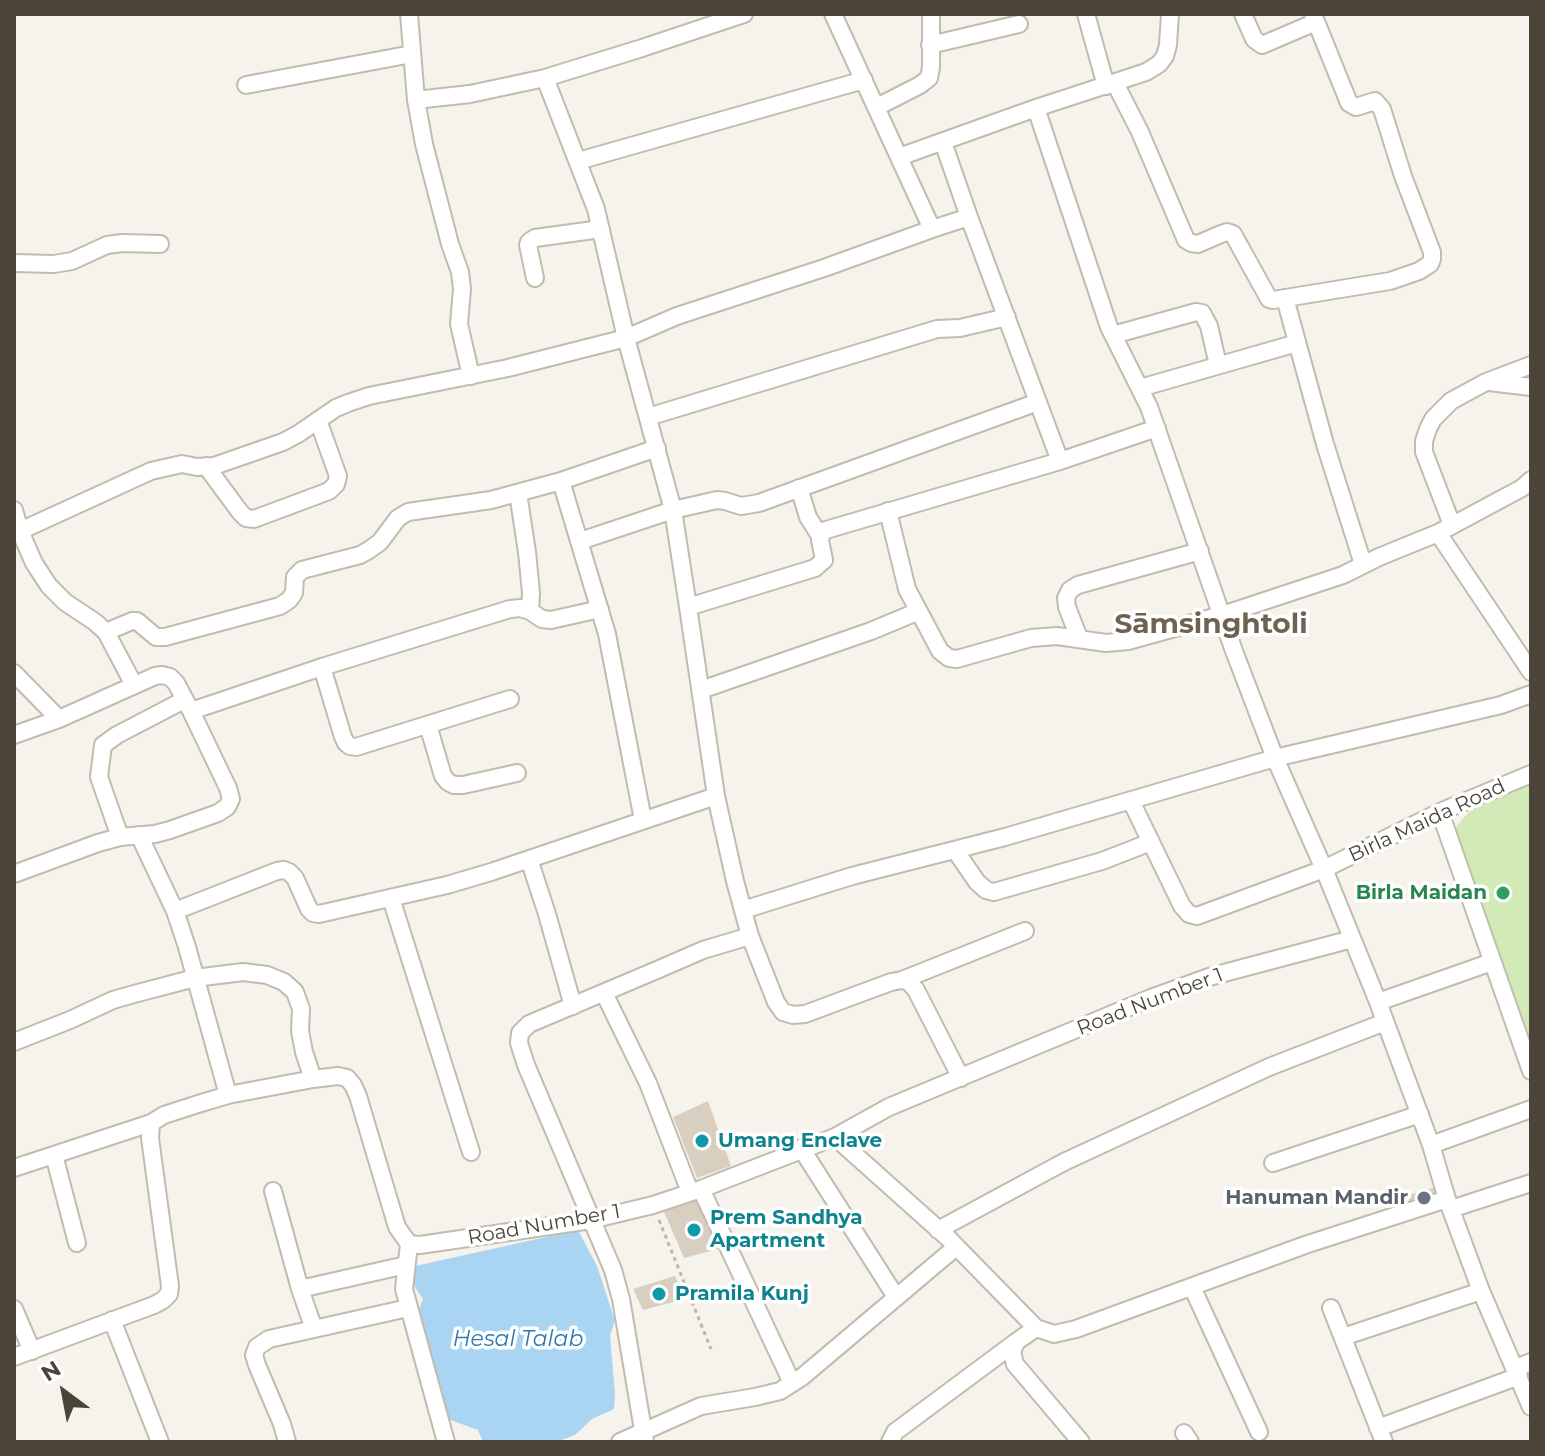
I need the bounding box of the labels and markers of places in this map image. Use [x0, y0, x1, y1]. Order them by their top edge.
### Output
place label: Birla Maidan [1356, 881, 1487, 905]
marker: Birla Maidan [1494, 884, 1512, 902]
place label: Umang Enclave [718, 1129, 882, 1153]
marker: Umang Enclave [693, 1132, 711, 1150]
place label: Hanuman Mandir [1225, 1186, 1408, 1210]
marker: Hanuman Mandir [1415, 1189, 1433, 1207]
place label: Prem Sandhya Apartment [710, 1206, 862, 1253]
marker: Prem Sandhya Apartment [685, 1221, 703, 1239]
place label: Pramila Kunj [675, 1282, 809, 1306]
marker: Pramila Kunj [650, 1285, 668, 1303]

